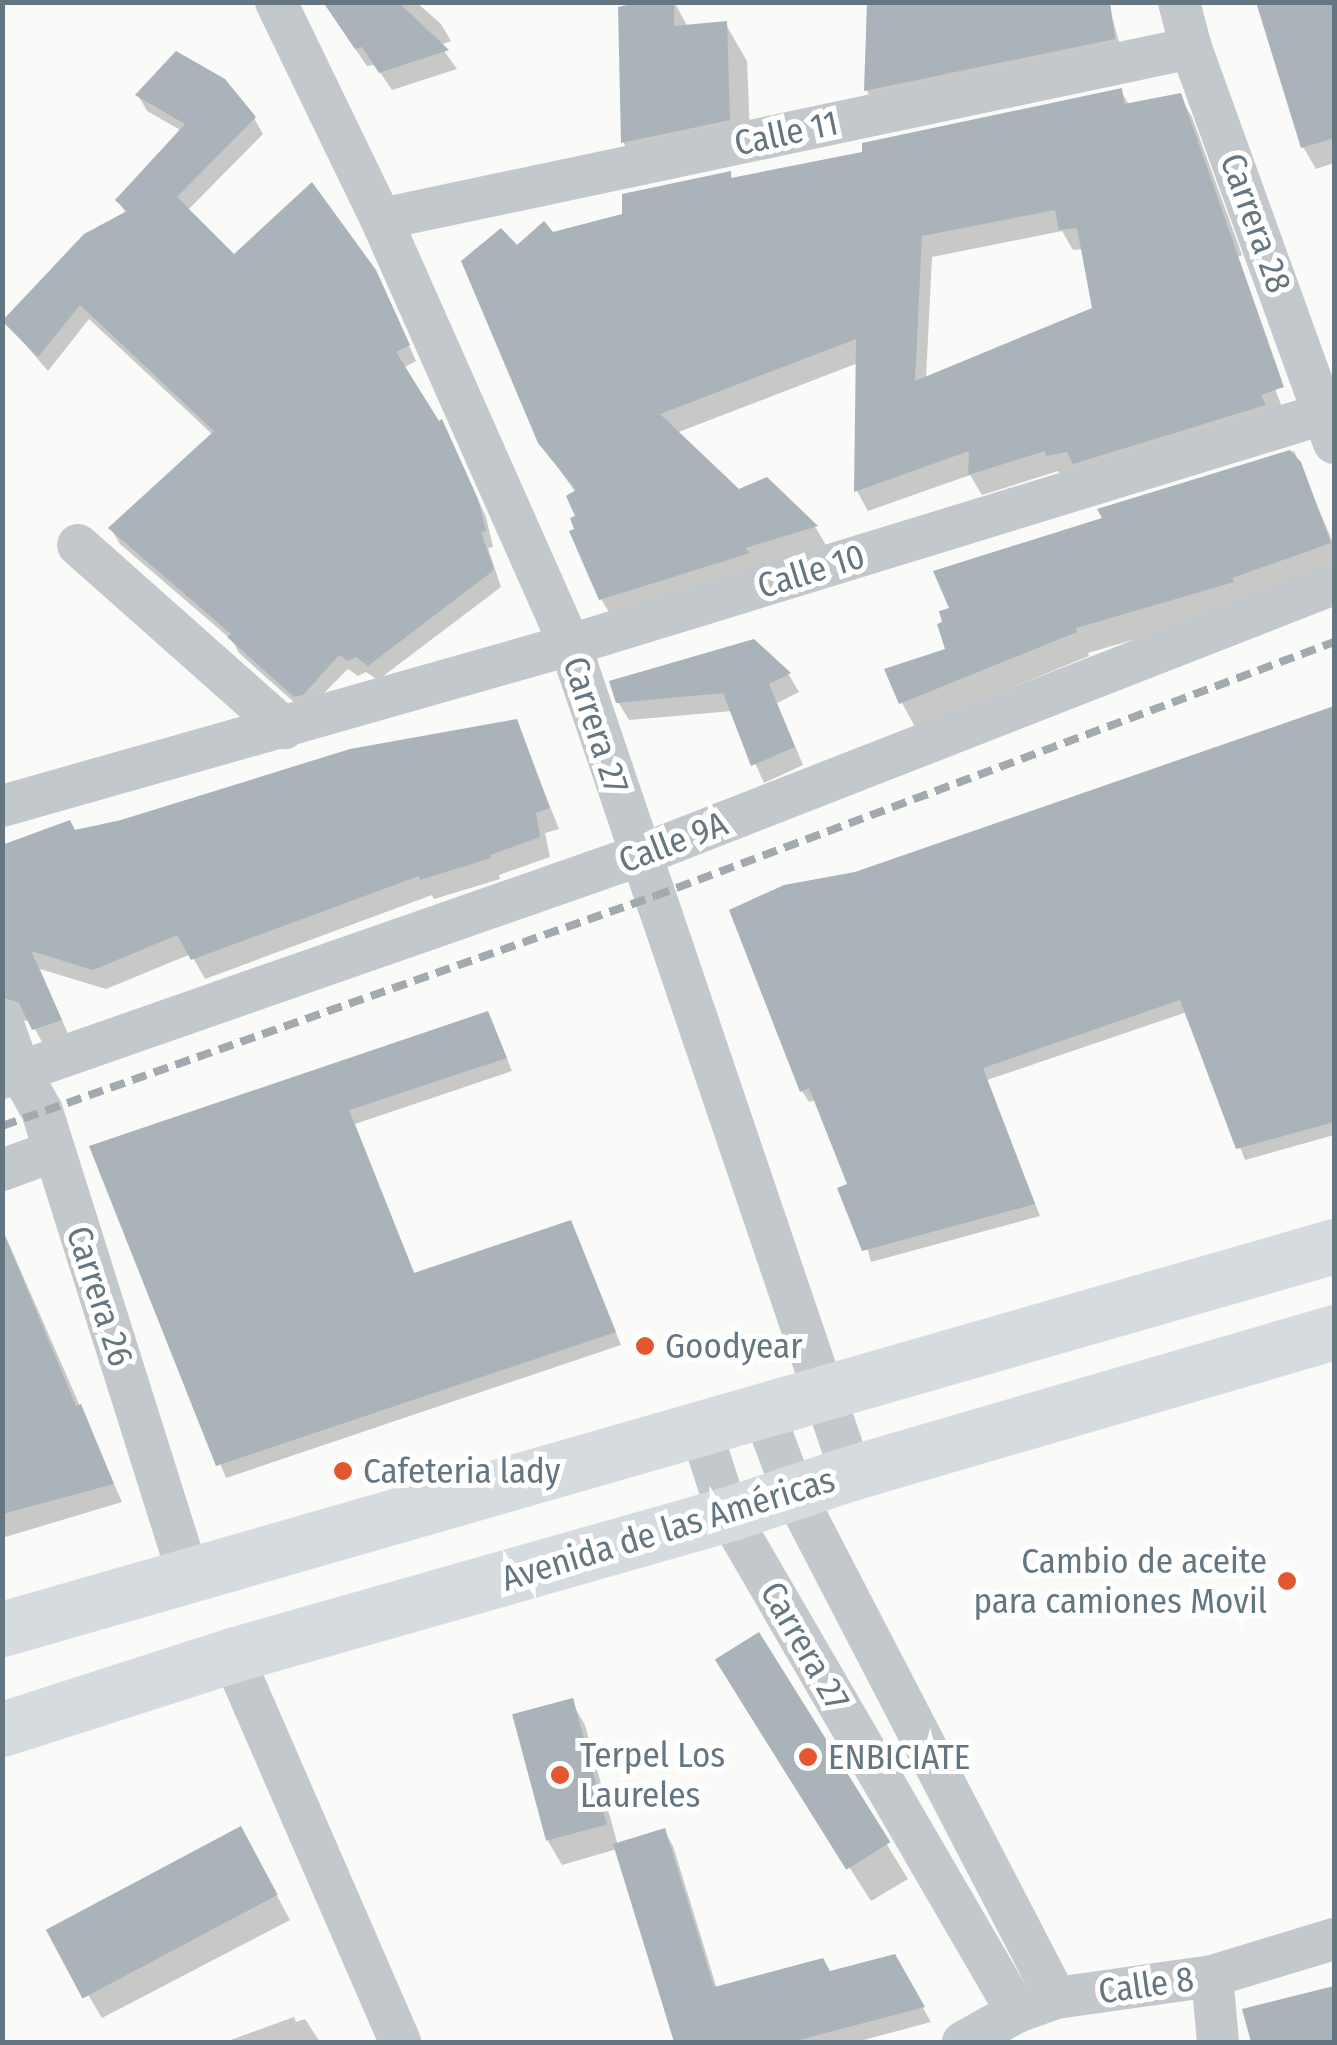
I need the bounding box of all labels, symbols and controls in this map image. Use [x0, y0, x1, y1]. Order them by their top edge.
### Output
street label: Calle 11 [730, 102, 842, 164]
street label: Carrera 28 [1212, 148, 1300, 298]
street label: Calle 10 [752, 535, 870, 607]
street label: Carrera 27 [554, 651, 638, 799]
street label: Calle 9A [613, 802, 733, 882]
street label: Carrera 26 [58, 1221, 142, 1371]
place label: Goodyear [665, 1325, 802, 1367]
marker: Goodyear [634, 1335, 656, 1357]
place label: Cafeteria lady [363, 1450, 560, 1492]
street label: Avenida de las Américas [496, 1458, 840, 1600]
marker: Cafeteria lady [332, 1460, 354, 1482]
place label: Cambio de aceite para camiones Movil [973, 1540, 1267, 1622]
marker: Cambio de aceite para camiones Movil [1276, 1570, 1298, 1592]
street label: Carrera 27 [752, 1574, 858, 1718]
place label: Terpel Los Laureles [580, 1734, 725, 1816]
place label: ENBICIATE [828, 1736, 970, 1778]
marker: ENBICIATE [797, 1746, 819, 1768]
marker: Terpel Los Laureles [549, 1764, 571, 1786]
street label: Calle 8 [1096, 1958, 1196, 2012]

